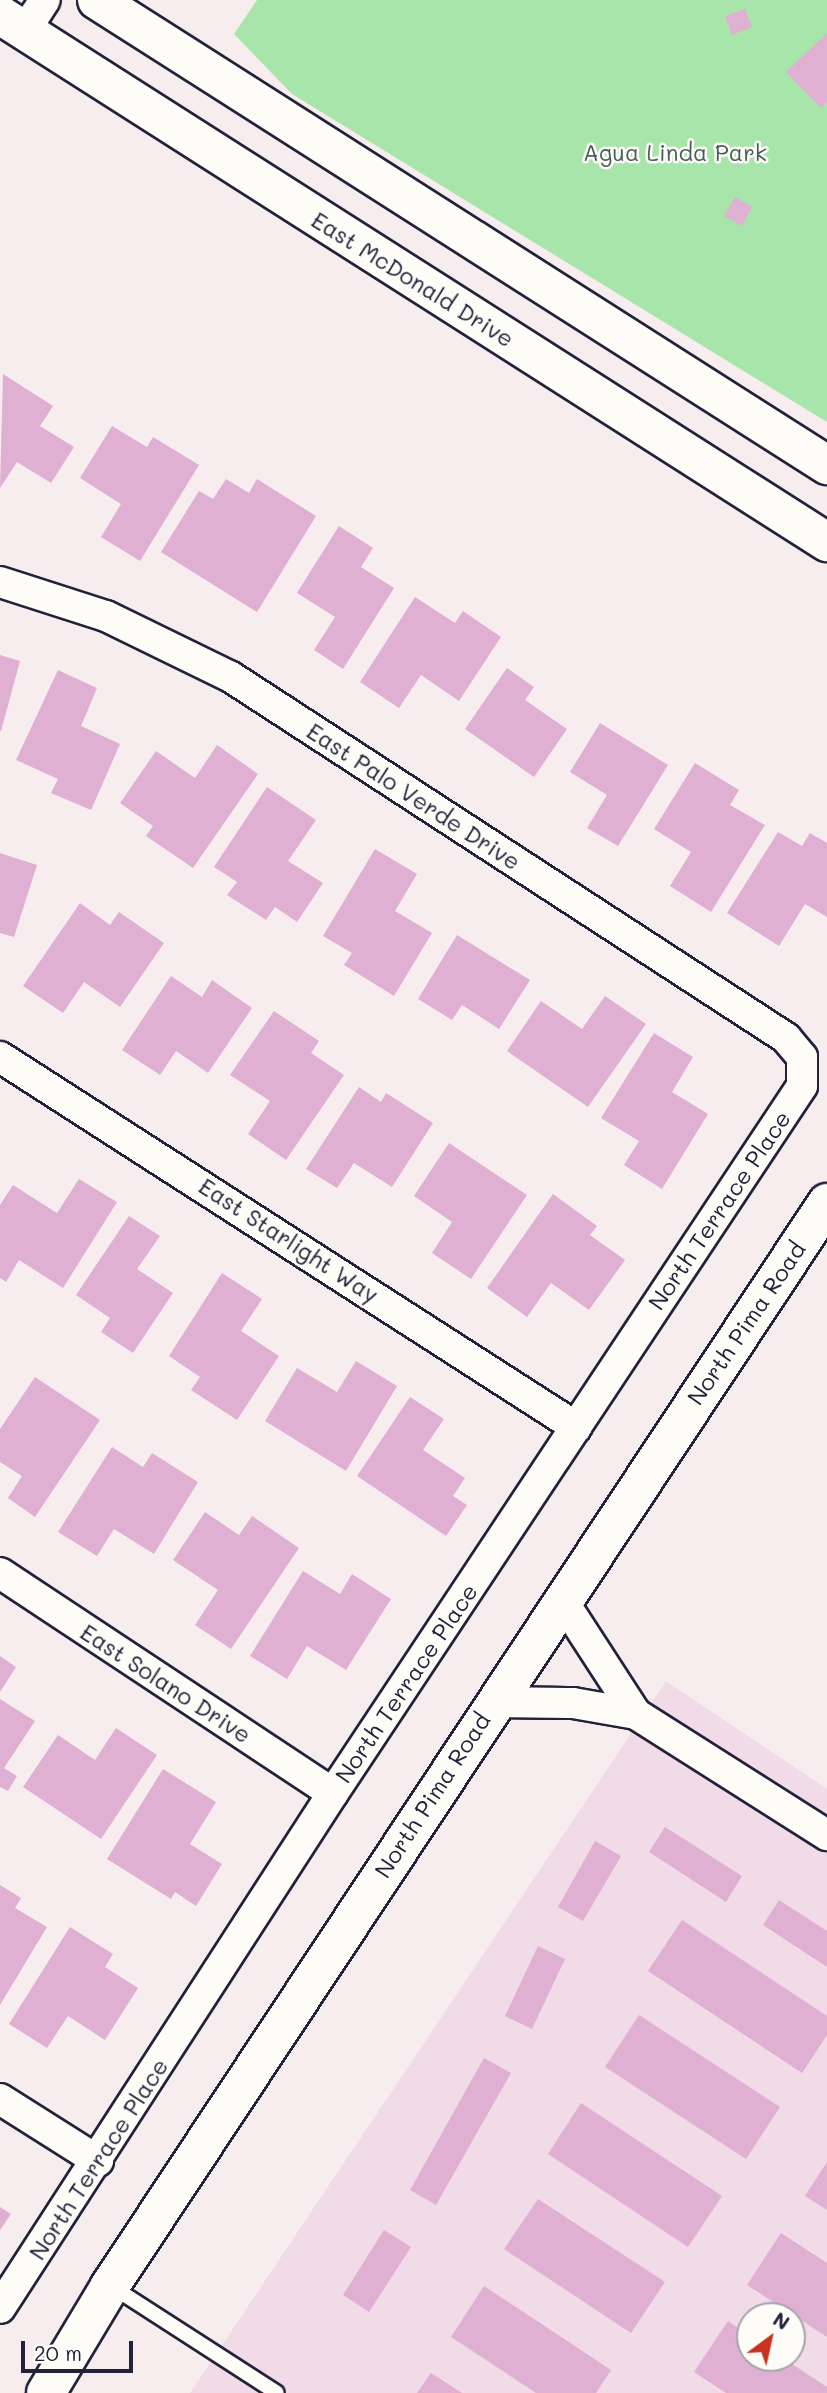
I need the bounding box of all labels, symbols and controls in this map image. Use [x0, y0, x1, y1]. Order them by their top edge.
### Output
park label: Agua Linda Park [583, 138, 767, 166]
street label: East McDonald Drive [307, 206, 519, 352]
street label: East Palo Verde Drive [302, 717, 526, 875]
street label: North Terrace Place [642, 1105, 796, 1315]
street label: East Starlight Way [194, 1172, 384, 1308]
street label: North Pima Road [681, 1236, 811, 1410]
street label: North Terrace Place [329, 1578, 483, 1788]
street label: East Solano Drive [76, 1618, 256, 1748]
street label: North Pima Road [368, 1707, 496, 1883]
street label: North Terrace Place [23, 2053, 173, 2265]
north arrow [736, 2302, 806, 2372]
text: N [769, 2306, 794, 2335]
scale bar [24, 2326, 136, 2370]
text: 20 m [34, 2339, 82, 2366]

